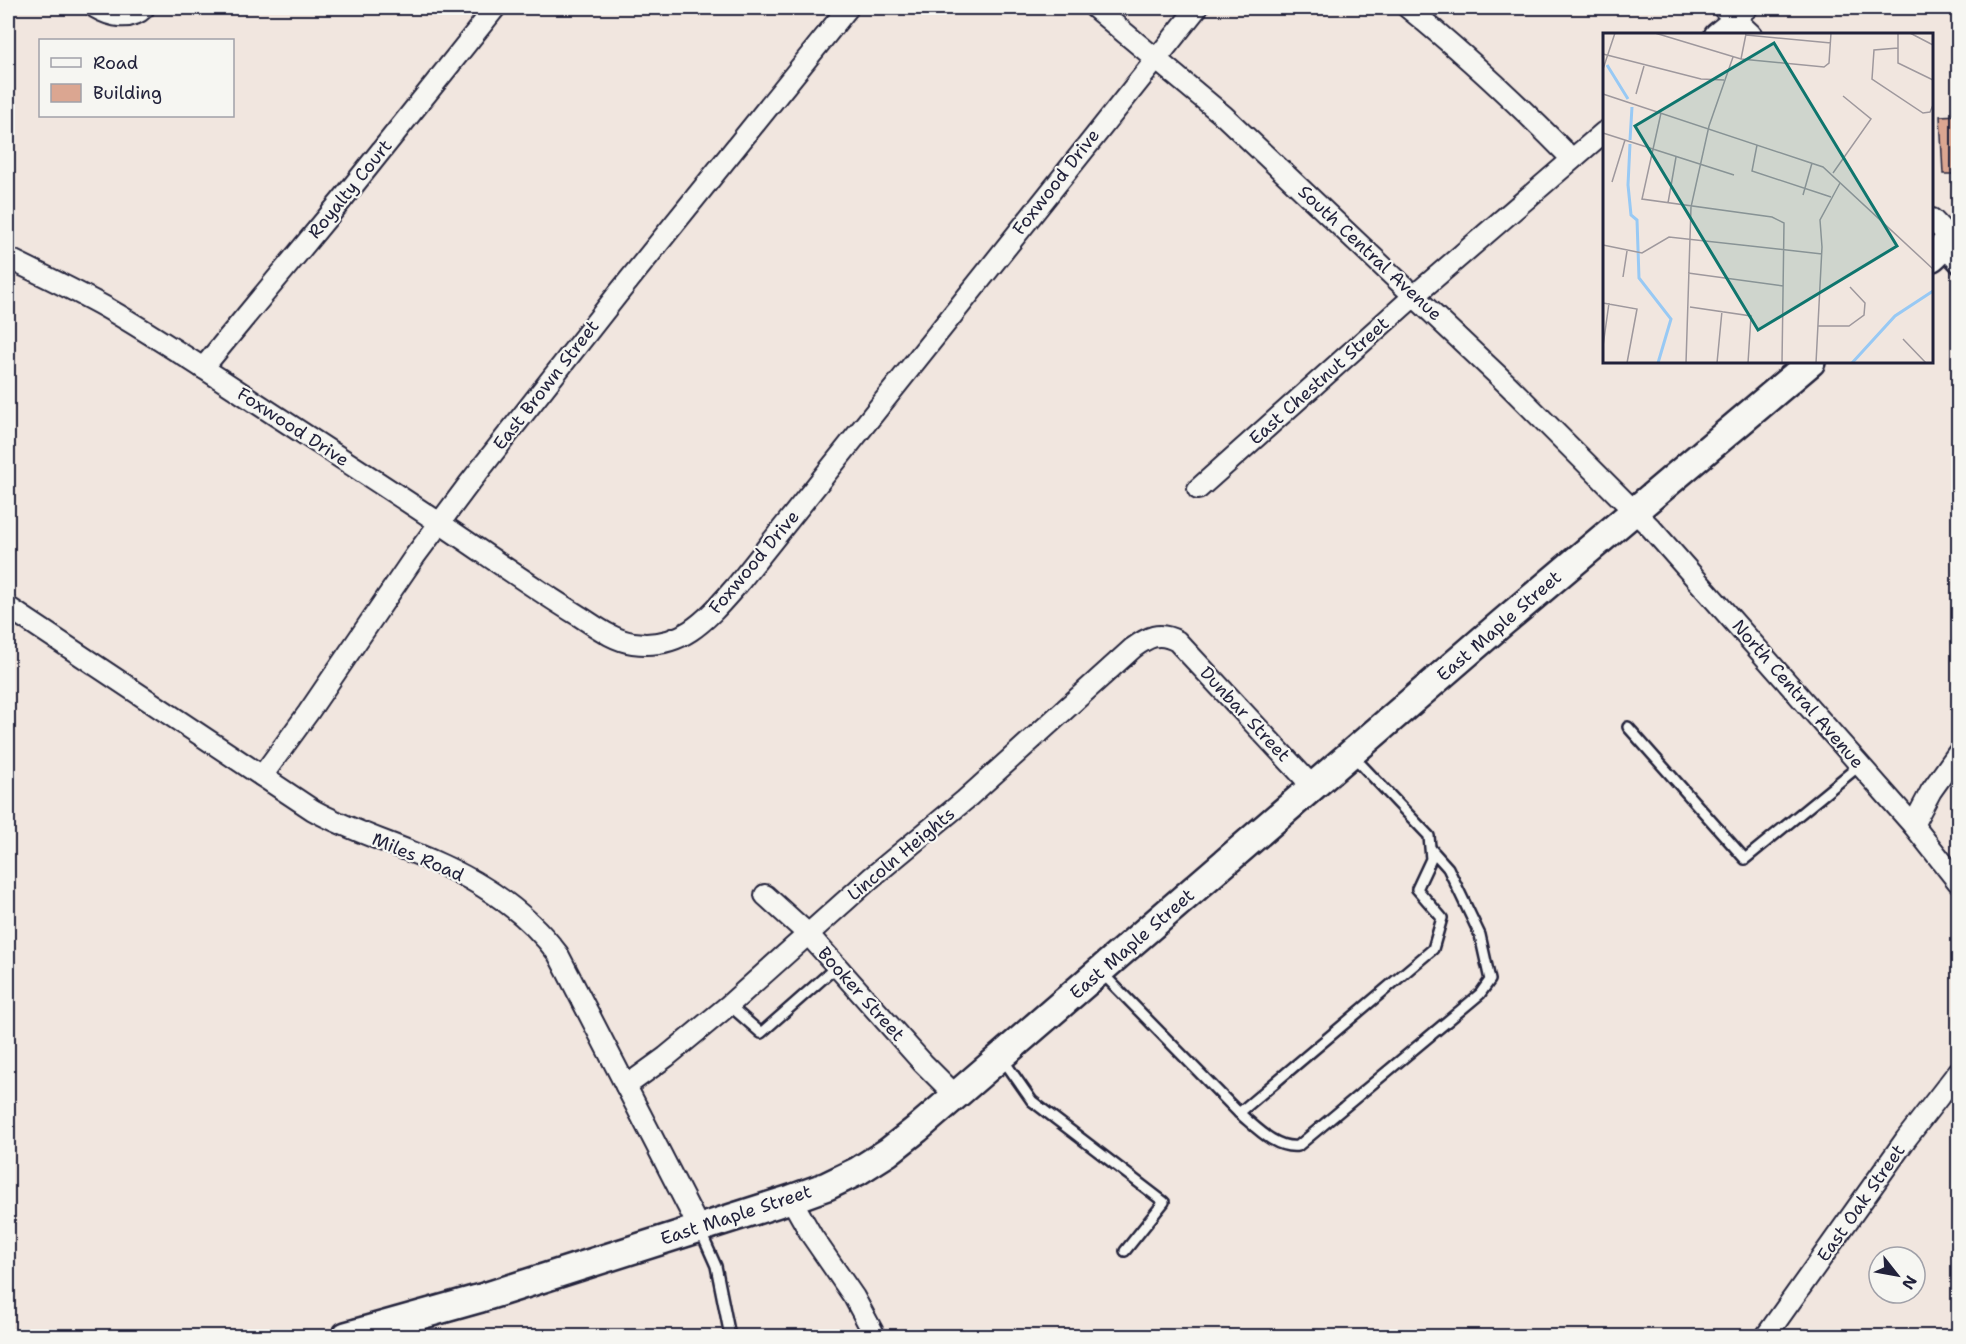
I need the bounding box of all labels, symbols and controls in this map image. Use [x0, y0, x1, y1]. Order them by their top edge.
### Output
inset map [1603, 33, 1933, 363]
legend [39, 39, 234, 117]
text: Road [93, 51, 138, 75]
text: Building [93, 81, 162, 105]
street label: Foxwood Drive [1007, 124, 1105, 240]
street label: Royalty Court [303, 134, 397, 244]
street label: South Central Avenue [1293, 180, 1447, 326]
street label: East Chestnut Street [1244, 312, 1394, 450]
street label: East Brown Street [488, 315, 605, 455]
street label: Foxwood Drive [233, 382, 353, 472]
street label: Foxwood Drive [703, 505, 805, 619]
street label: East Maple Street [1432, 565, 1566, 687]
street label: North Central Avenue [1727, 614, 1869, 774]
street label: Dunbar Street [1195, 661, 1296, 767]
street label: Lincoln Heights [842, 802, 960, 906]
street label: Miles Road [368, 827, 468, 887]
street label: East Maple Street [1065, 883, 1199, 1005]
street label: Booker Street [812, 942, 910, 1046]
street label: East Oak Street [1812, 1139, 1910, 1266]
street label: East Maple Street [657, 1179, 815, 1251]
north arrow [1867, 1245, 1927, 1305]
text: N [1897, 1272, 1922, 1293]

